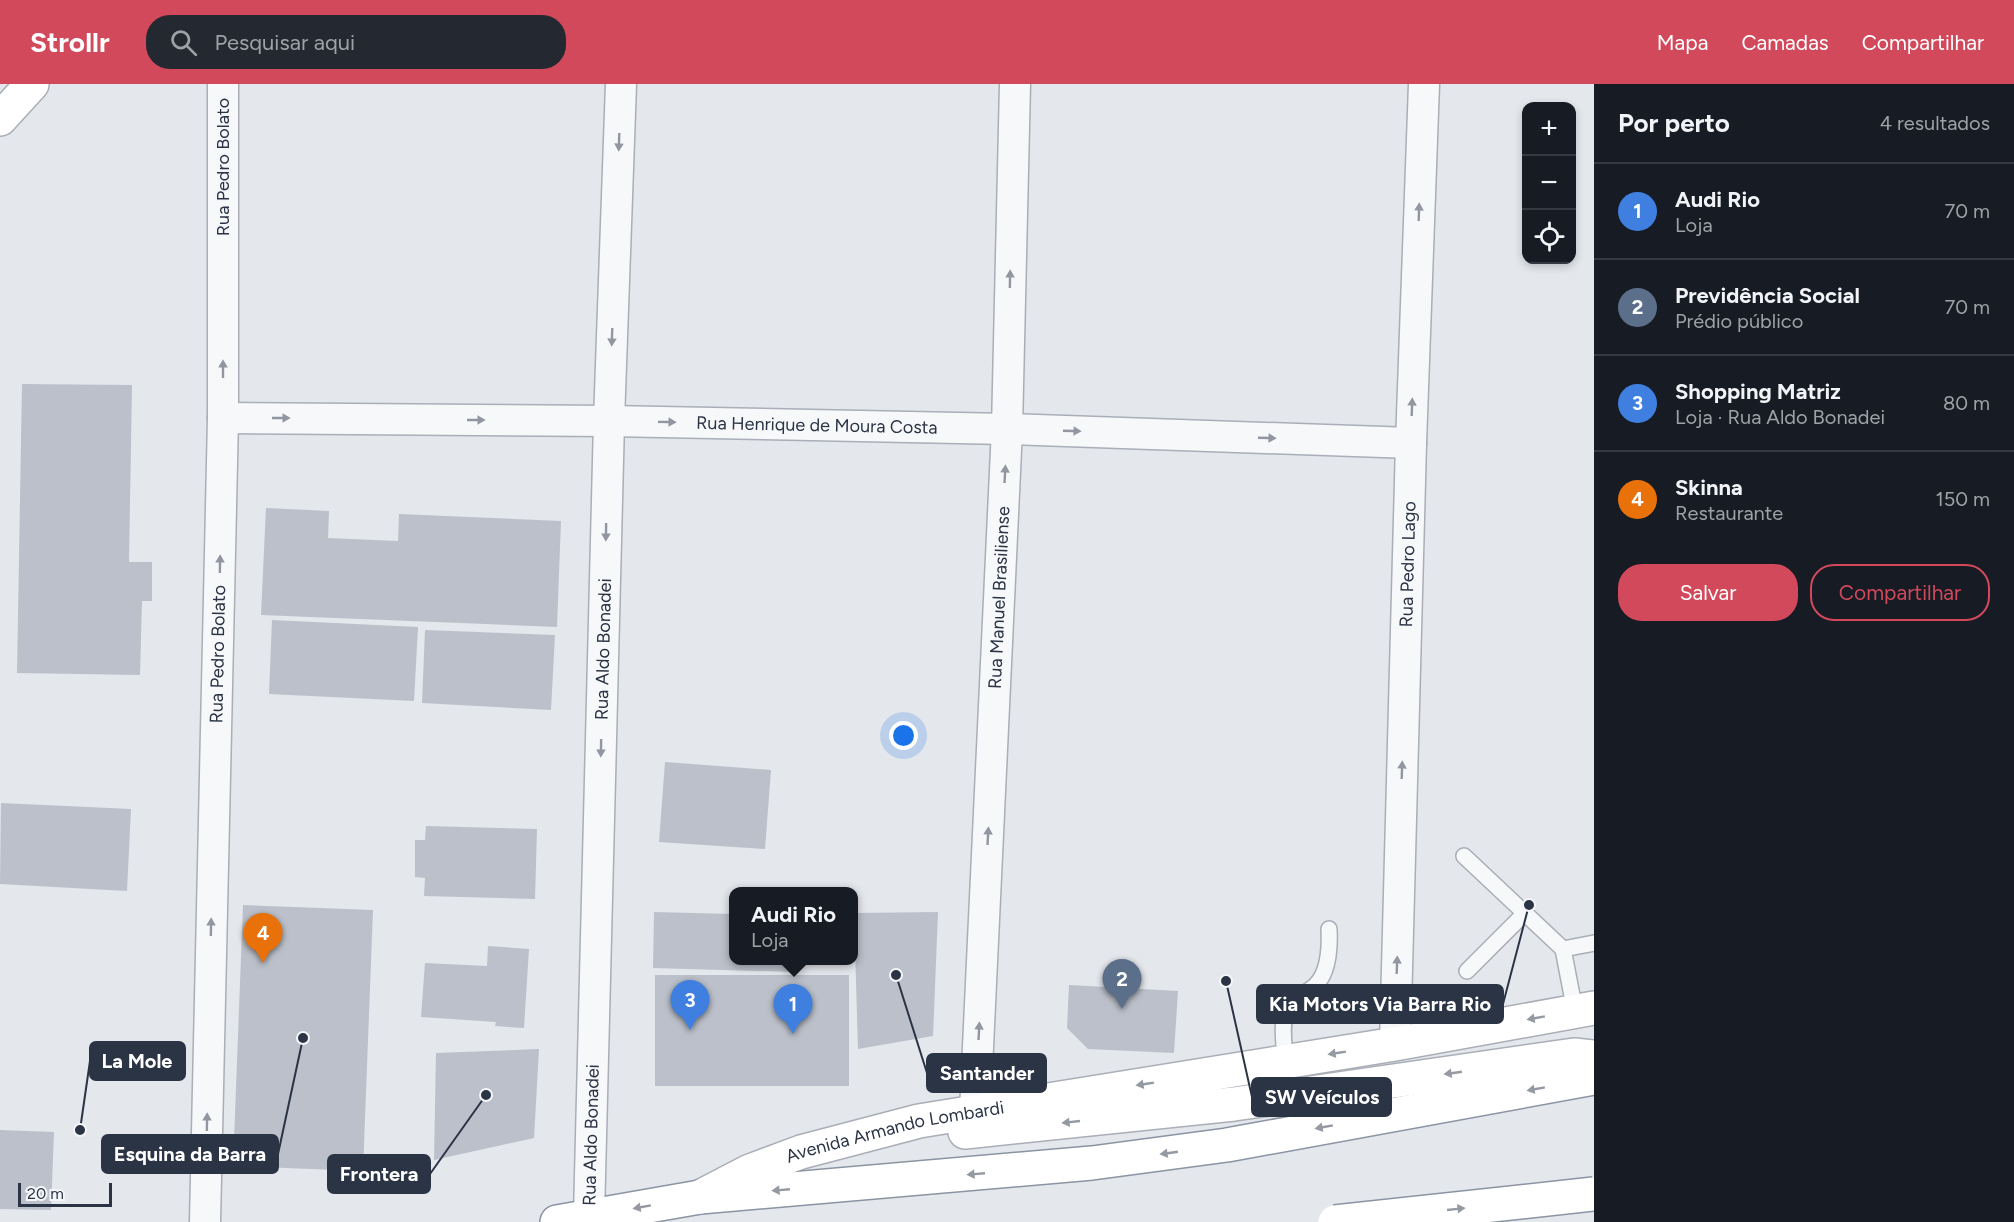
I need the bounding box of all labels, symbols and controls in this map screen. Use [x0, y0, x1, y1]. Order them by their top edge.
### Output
search box [146, 15, 566, 69]
text: Strollr [30, 25, 110, 59]
icon: search [167, 26, 200, 59]
text: Pesquisar aqui [215, 29, 355, 56]
text: Mapa [1657, 30, 1708, 55]
text: Camadas [1741, 30, 1829, 55]
text: Compartilhar [1862, 30, 1984, 55]
street label: Rua Pedro Bolato [212, 98, 234, 236]
map controls [1522, 102, 1576, 264]
button: + [1522, 102, 1576, 156]
text: Por perto [1618, 107, 1730, 139]
text: 4 resultados [1880, 111, 1990, 135]
one-way arrow [614, 133, 623, 152]
button: − [1522, 156, 1576, 210]
text: Audi Rio [1675, 186, 1760, 213]
text: 1 [1633, 199, 1642, 223]
text: 70 m [1944, 199, 1990, 223]
one-way arrow [1415, 203, 1424, 222]
button: locate [1522, 210, 1576, 264]
text: Loja [1675, 213, 1713, 237]
one-way arrow [1006, 269, 1015, 288]
text: Previdência Social [1675, 282, 1860, 309]
text: 2 [1632, 295, 1643, 319]
text: 70 m [1944, 295, 1990, 319]
text: Prédio público [1675, 309, 1803, 333]
one-way arrow [607, 328, 616, 347]
one-way arrow [218, 359, 228, 378]
text: Shopping Matriz [1675, 378, 1841, 405]
text: 3 [1632, 391, 1643, 415]
text: 80 m [1943, 391, 1990, 415]
one-way arrow [1408, 398, 1417, 417]
text: Loja · Rua Aldo Bonadei [1675, 405, 1885, 429]
street label: Rua Henrique de Moura Costa [696, 412, 938, 439]
one-way arrow [272, 414, 291, 423]
one-way arrow [467, 415, 486, 425]
one-way arrow [658, 418, 677, 427]
one-way arrow [1063, 427, 1082, 436]
one-way arrow [1257, 434, 1276, 443]
one-way arrow [1001, 464, 1010, 483]
text: Skinna [1675, 474, 1743, 501]
text: 4 [1631, 487, 1644, 511]
text: 150 m [1935, 487, 1990, 511]
street label: Rua Pedro Lago [1395, 501, 1420, 628]
text: Restaurante [1675, 501, 1783, 525]
street label: Rua Manuel Brasiliense [984, 506, 1014, 689]
one-way arrow [601, 523, 611, 542]
one-way arrow [215, 554, 224, 573]
button: Salvar [1618, 564, 1798, 621]
button: Compartilhar [1810, 564, 1990, 621]
street label: Rua Aldo Bonadei [590, 578, 616, 720]
street label: Rua Pedro Bolato [205, 585, 230, 724]
your location [889, 721, 918, 750]
one-way arrow [596, 739, 605, 758]
one-way arrow [1398, 761, 1407, 780]
one-way arrow [983, 827, 992, 846]
popup [729, 887, 858, 965]
text: Audi Rio [751, 901, 836, 928]
pin: 4 [244, 914, 282, 963]
one-way arrow [207, 917, 216, 936]
text: Loja [751, 928, 789, 952]
one-way arrow [1392, 955, 1402, 974]
pin: 2 [1102, 960, 1142, 1009]
pin: 3 [670, 980, 710, 1030]
pin: 1 [774, 984, 812, 1034]
callout: Kia Motors Via Barra Rio [1257, 985, 1503, 1023]
text: Kia Motors Via Barra Rio [1269, 992, 1491, 1016]
one-way arrow [1527, 1014, 1546, 1023]
one-way arrow [974, 1022, 983, 1041]
callout: La Mole [90, 1042, 185, 1080]
text: La Mole [102, 1049, 172, 1073]
one-way arrow [1328, 1049, 1347, 1058]
callout: Santander [927, 1054, 1046, 1092]
text: Santander [940, 1061, 1035, 1085]
street label: Rua Aldo Bonadei [578, 1064, 604, 1206]
one-way arrow [1443, 1068, 1462, 1077]
callout: SW Veículos [1252, 1078, 1391, 1116]
one-way arrow [1135, 1079, 1154, 1088]
one-way arrow [1527, 1084, 1546, 1093]
text: SW Veículos [1265, 1085, 1379, 1109]
street label: Avenida Armando Lombardi [783, 1096, 1006, 1168]
one-way arrow [202, 1112, 212, 1131]
one-way arrow [1062, 1117, 1081, 1127]
one-way arrow [1314, 1123, 1333, 1132]
callout: Esquina da Barra [102, 1135, 278, 1173]
text: Esquina da Barra [114, 1142, 266, 1166]
one-way arrow [1160, 1148, 1179, 1157]
callout: Frontera [328, 1155, 430, 1193]
text: Frontera [340, 1162, 418, 1186]
one-way arrow [966, 1169, 985, 1179]
scale bar [18, 1180, 112, 1208]
text: 20 m [27, 1184, 64, 1203]
one-way arrow [772, 1185, 791, 1195]
one-way arrow [632, 1203, 651, 1212]
one-way arrow [1446, 1204, 1465, 1214]

